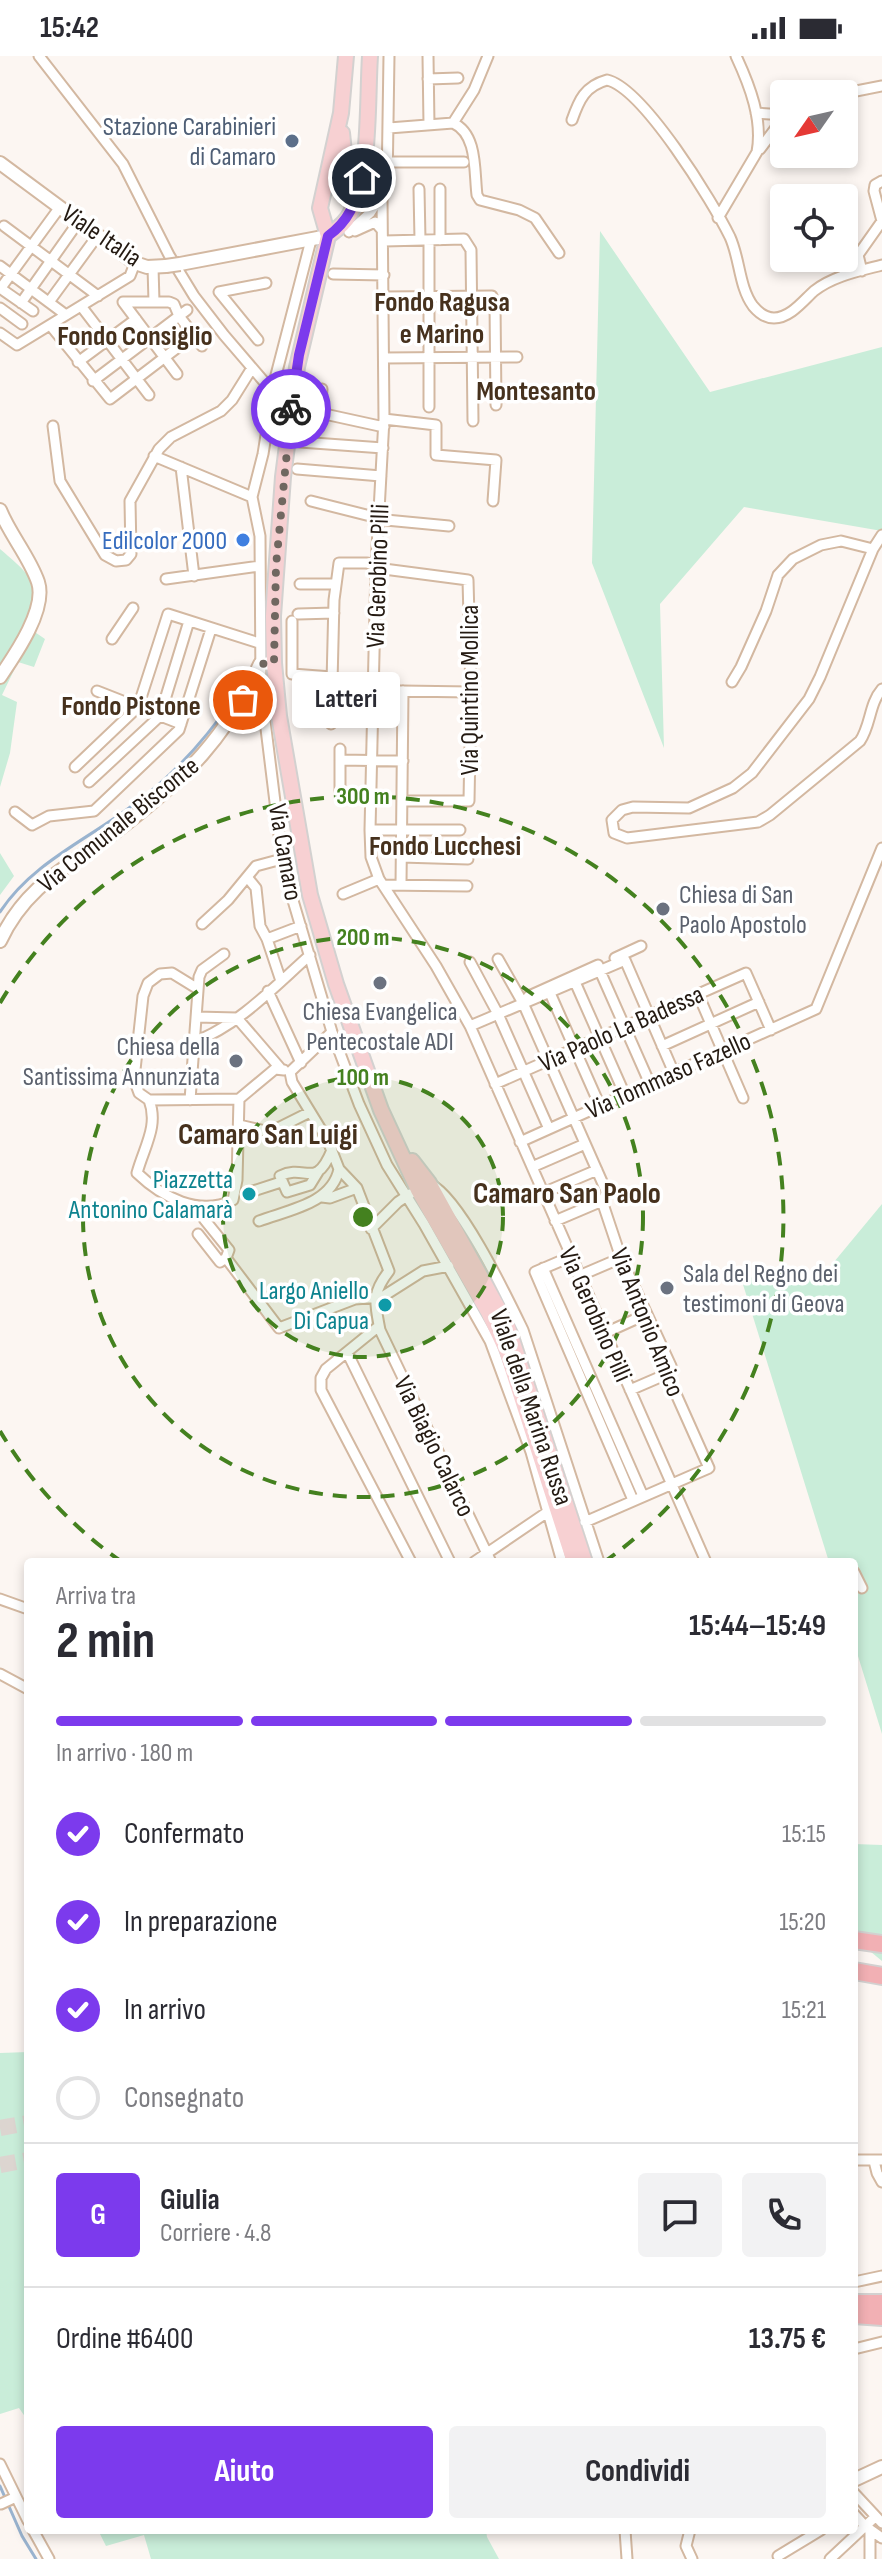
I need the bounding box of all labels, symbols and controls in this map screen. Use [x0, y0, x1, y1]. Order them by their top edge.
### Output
text: 15:42 [40, 10, 99, 46]
north arrow [770, 80, 858, 168]
map controls [770, 80, 858, 272]
place label: Stazione Carabinieri di Camaro [103, 112, 276, 173]
marker: Stazione Carabinieri di Camaro [283, 132, 301, 150]
pin [328, 144, 396, 212]
icon: home [340, 156, 384, 200]
button: locate [770, 184, 858, 272]
street label: Viale Italia [55, 198, 147, 274]
district label: Fondo Ragusa e Marino [374, 286, 510, 351]
district label: Fondo Consiglio [57, 320, 213, 353]
courier [251, 369, 331, 449]
district label: Montesanto [476, 375, 596, 408]
icon: bike [269, 387, 313, 431]
street label: Via Gerobino Pilli [360, 503, 397, 649]
place label: Edilcolor 2000 [102, 526, 227, 557]
marker: Edilcolor 2000 [234, 531, 252, 549]
street label: Via Quintino Mollica [455, 605, 486, 775]
pin [209, 666, 277, 734]
callout: Latteri [291, 672, 399, 728]
icon: bag [221, 678, 265, 722]
text: Latteri [315, 684, 377, 715]
district label: Fondo Pistone [61, 690, 201, 723]
street label: Via Comunale Bisconte [32, 751, 206, 900]
text: 300 m [336, 782, 390, 811]
street label: Via Camaro [261, 802, 308, 903]
district label: Fondo Lucchesi [369, 830, 521, 863]
place label: Chiesa di San Paolo Apostolo [679, 880, 807, 941]
marker: Chiesa di San Paolo Apostolo [654, 900, 672, 918]
text: 200 m [336, 923, 390, 952]
marker: Chiesa Evangelica Pentecostale ADI [371, 974, 389, 992]
street label: Via Paolo La Badessa [535, 979, 709, 1080]
place label: Chiesa Evangelica Pentecostale ADI [303, 997, 457, 1058]
street label: Via Tommaso Fazello [581, 1026, 756, 1127]
place label: Chiesa della Santissima Annunziata [23, 1032, 220, 1093]
marker: Chiesa della Santissima Annunziata [227, 1052, 245, 1070]
text: 100 m [337, 1063, 389, 1092]
district label: Camaro San Luigi [178, 1117, 358, 1153]
place label: Piazzetta Antonino Calamarà [68, 1165, 233, 1226]
district label: Camaro San Paolo [473, 1176, 661, 1212]
marker: Piazzetta Antonino Calamarà [240, 1185, 258, 1203]
centre of rings [349, 1203, 377, 1231]
street label: Via Gerobino Pilli [551, 1242, 638, 1387]
street label: Via Antonio Amico [603, 1244, 690, 1401]
place label: Sala del Regno dei testimoni di Geova [683, 1259, 844, 1320]
place label: Largo Aniello Di Capua [259, 1276, 369, 1337]
marker: Sala del Regno dei testimoni di Geova [658, 1279, 676, 1297]
marker: Largo Aniello Di Capua [376, 1296, 394, 1314]
street label: Viale della Marina Russa [483, 1305, 579, 1510]
street label: Via Biagio Calarco [386, 1371, 481, 1522]
text: Arriva tra [56, 1581, 136, 1612]
text: 15:44–15:49 [689, 1608, 826, 1644]
text: 2 min [56, 1610, 155, 1673]
text: In arrivo · 180 m [56, 1738, 193, 1769]
icon: check [56, 1812, 100, 1856]
text: Confermato [124, 1816, 244, 1852]
text: 15:15 [782, 1819, 826, 1850]
icon: check [56, 1900, 100, 1944]
text: In preparazione [124, 1904, 278, 1940]
text: 15:20 [779, 1907, 826, 1938]
icon: check [56, 1988, 100, 2032]
text: In arrivo [124, 1992, 206, 2028]
text: 15:21 [782, 1995, 826, 2026]
text: Consegnato [124, 2080, 244, 2116]
button: chat [638, 2173, 722, 2257]
button: phone [742, 2173, 826, 2257]
text: Giulia [160, 2182, 220, 2218]
text: G [90, 2197, 106, 2233]
text: Corriere · 4.8 [160, 2218, 271, 2249]
text: Ordine #6400 [56, 2321, 193, 2357]
text: 13.75 € [749, 2321, 826, 2357]
button: Aiuto [56, 2426, 433, 2518]
button: Condividi [449, 2426, 826, 2518]

